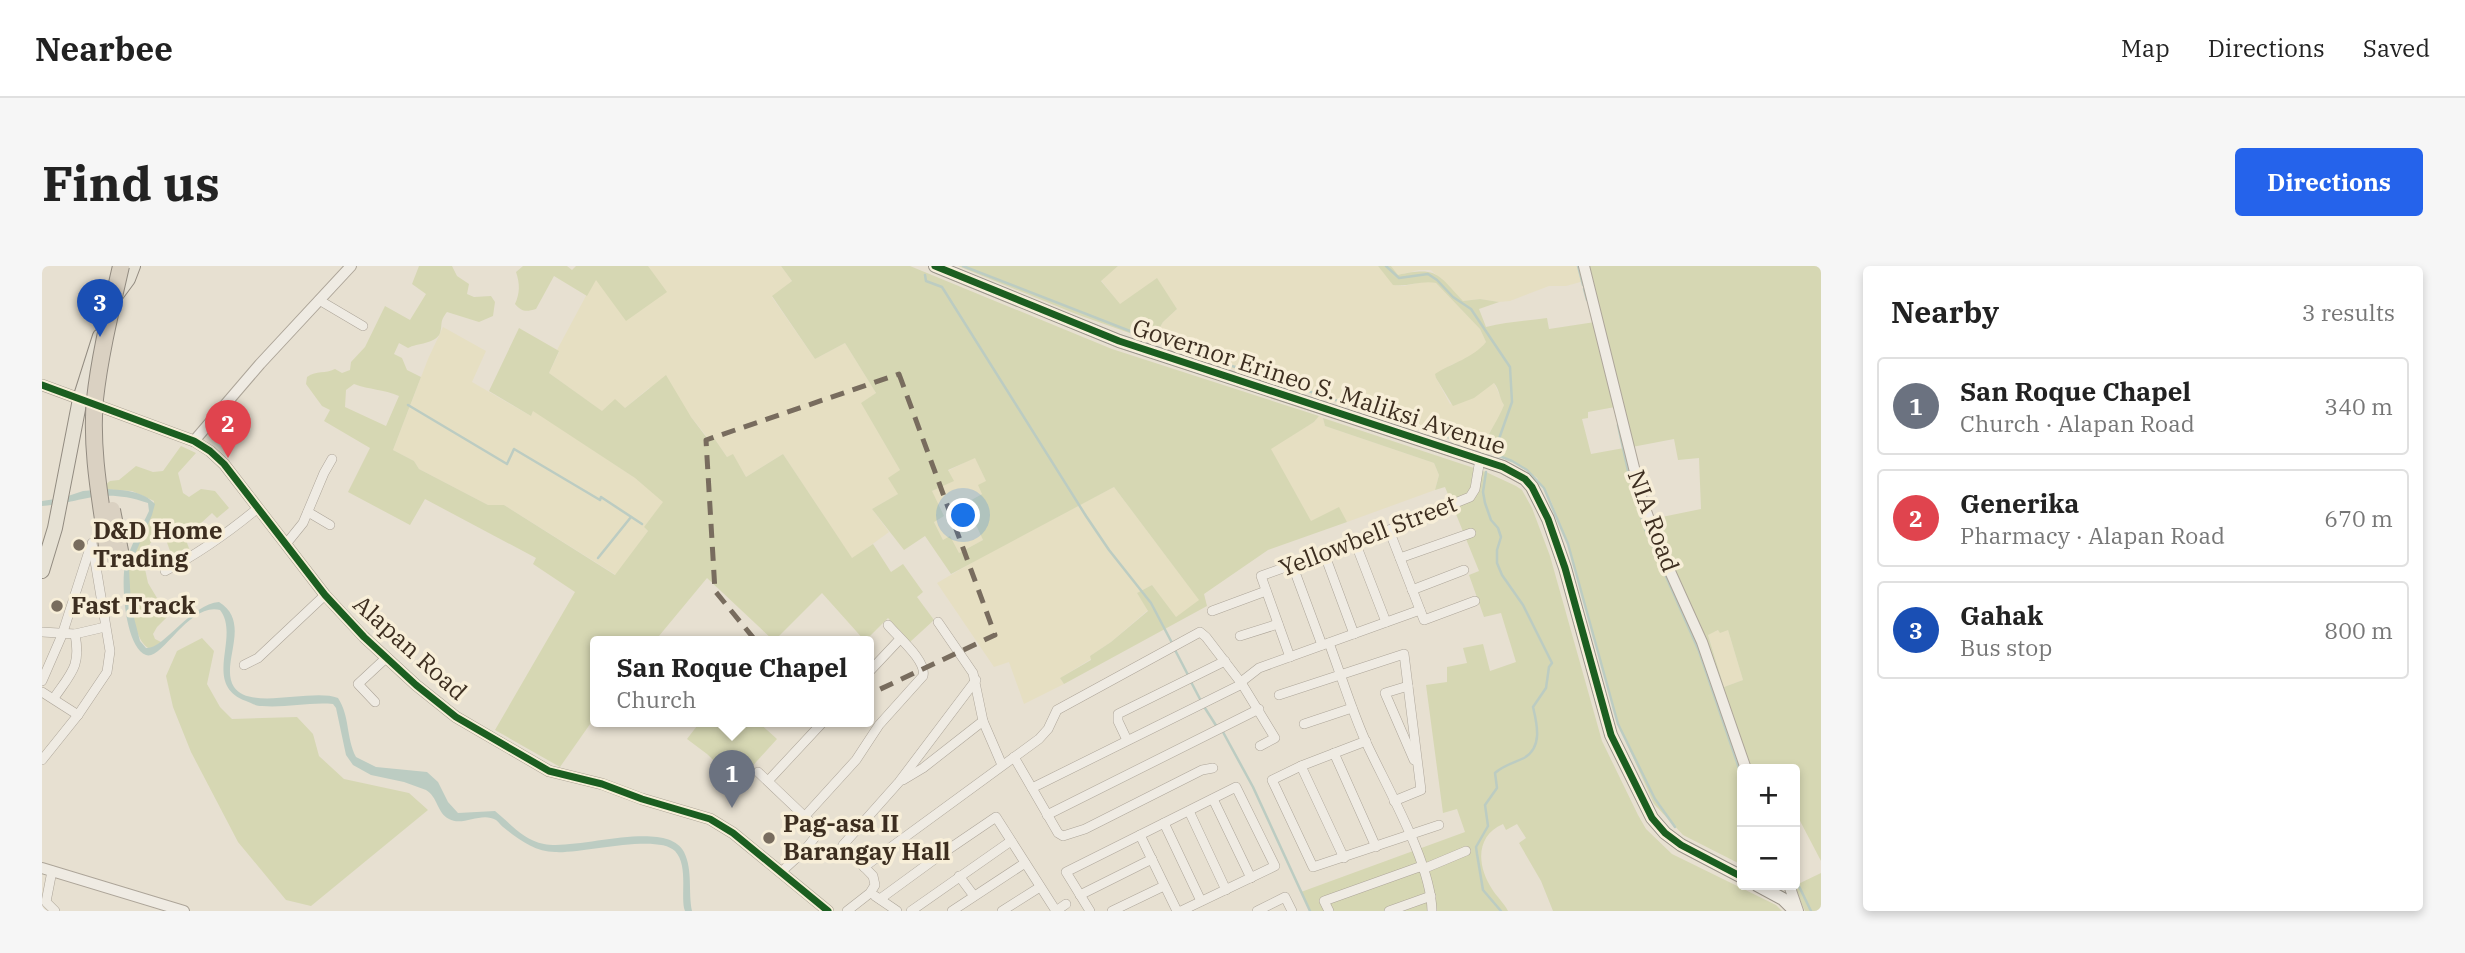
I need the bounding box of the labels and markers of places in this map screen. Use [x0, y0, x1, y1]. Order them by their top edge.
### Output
pin: 3 [77, 279, 123, 337]
pin: 2 [205, 400, 251, 458]
place label: D&D Home Trading [93, 514, 222, 574]
marker: D&D Home Trading [71, 537, 87, 553]
place label: Fast Track [71, 589, 196, 621]
marker: Fast Track [49, 598, 65, 614]
pin: 1 [709, 750, 755, 808]
place label: Pag-asa II Barangay Hall [783, 807, 951, 867]
marker: Pag-asa II Barangay Hall [761, 830, 777, 846]

